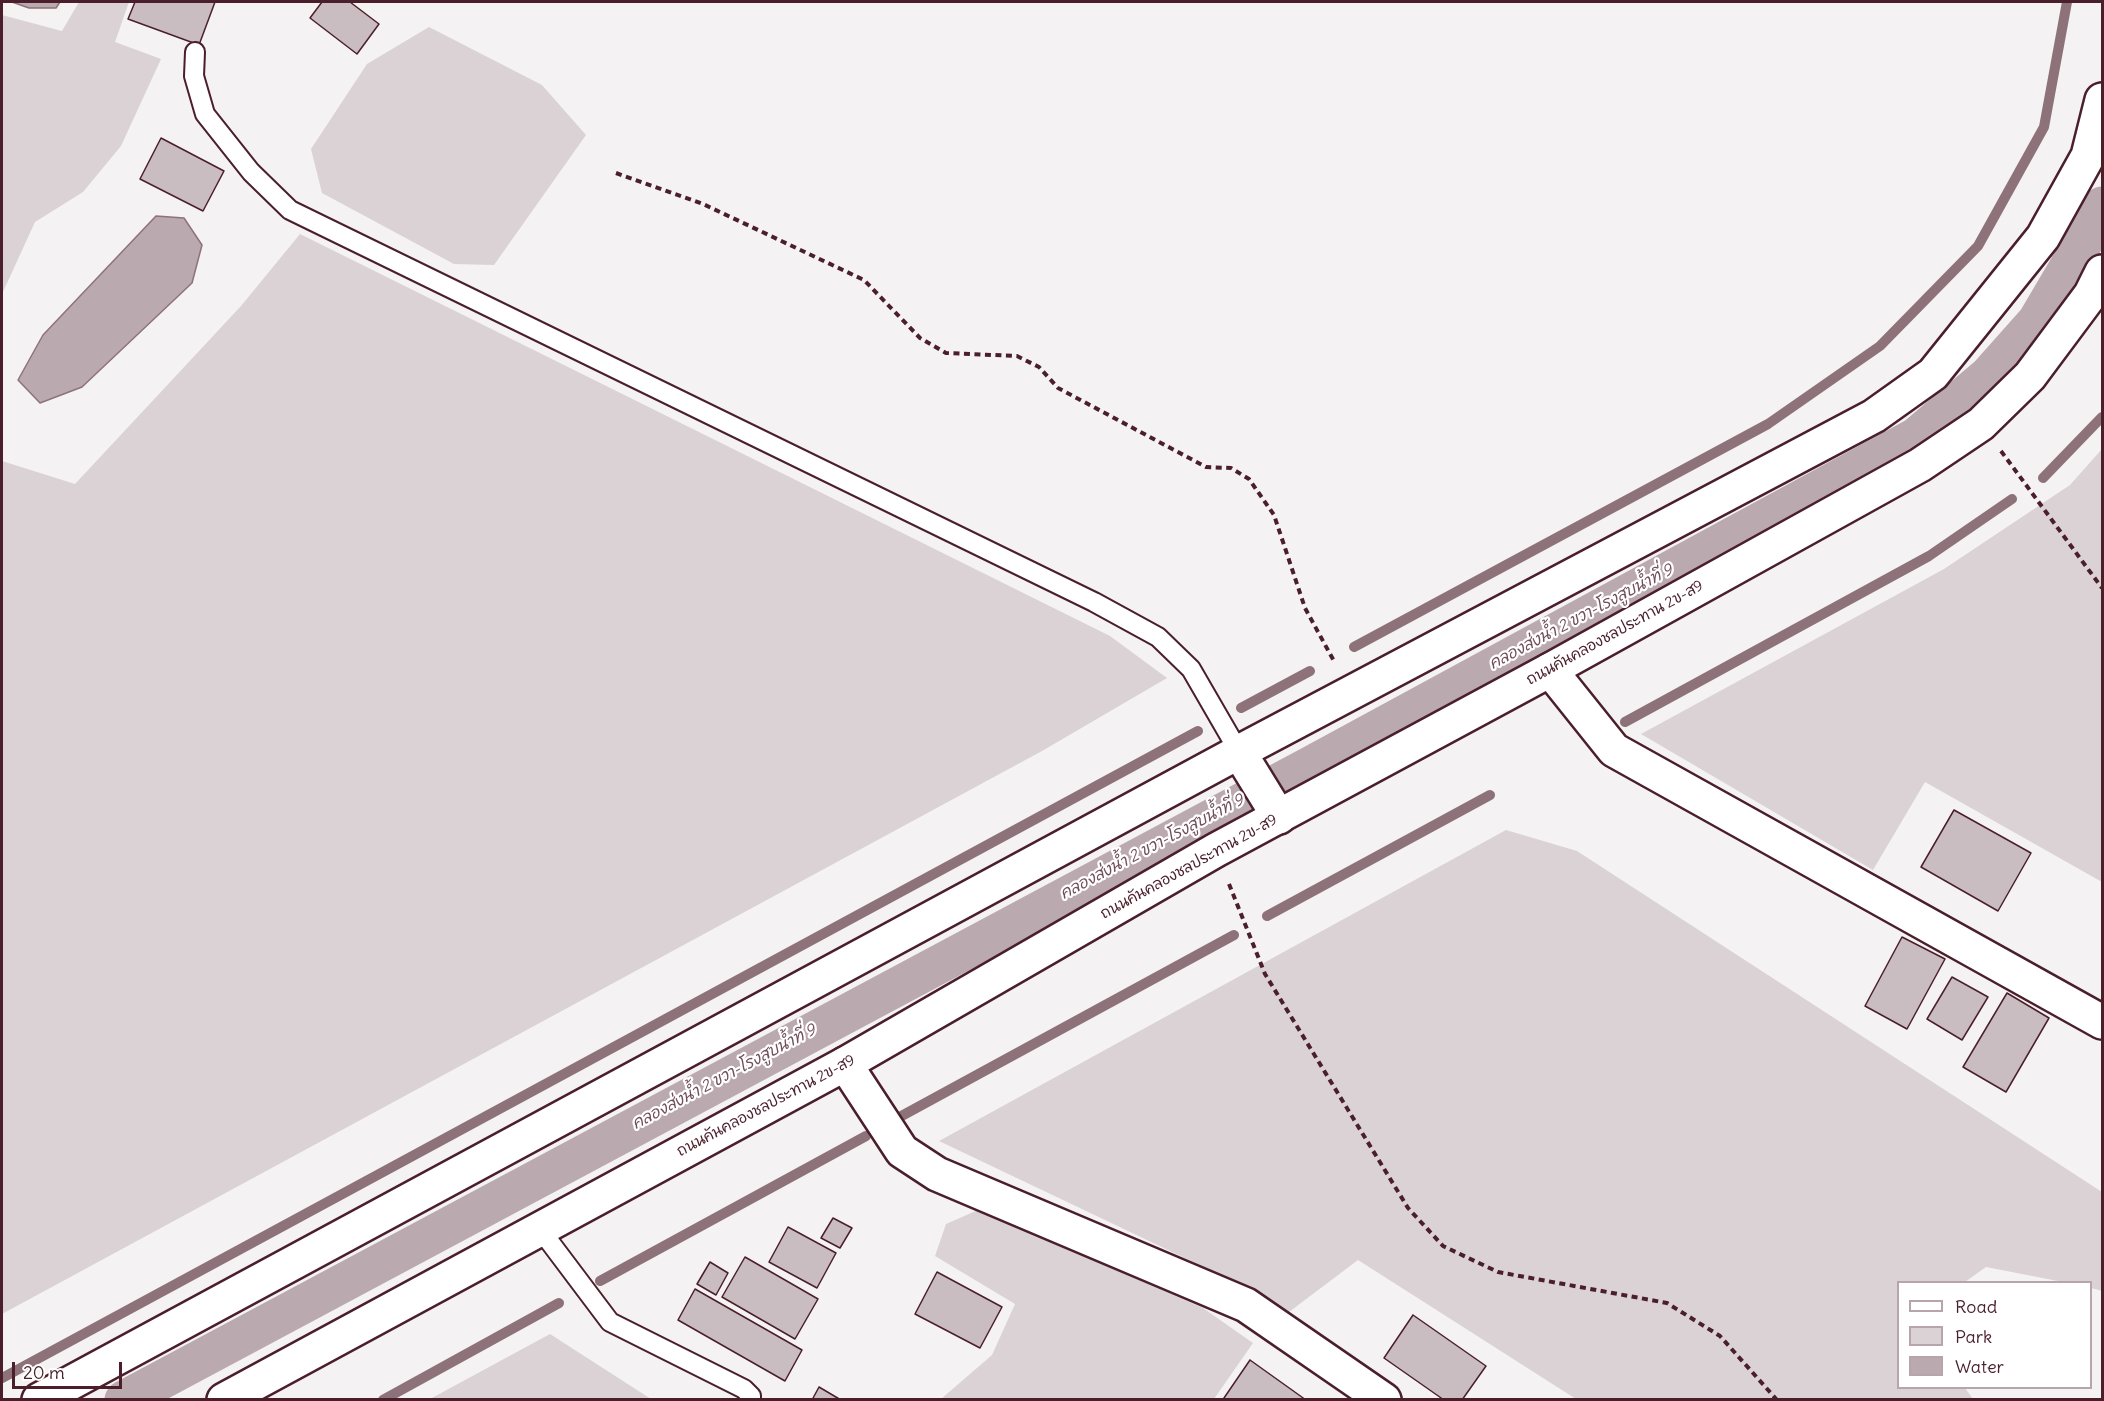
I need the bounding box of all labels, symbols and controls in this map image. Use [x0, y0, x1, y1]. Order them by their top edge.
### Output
water label: คลองส่งน้ำ 2 ขวา-โรงสูบน้ำที่ 9 [1486, 560, 1676, 674]
street label: ถนนคันคลองชลประทาน 2ข-ส9 [1523, 577, 1707, 689]
water label: คลองส่งน้ำ 2 ขวา-โรงสูบน้ำที่ 9 [1057, 790, 1247, 904]
street label: ถนนคันคลองชลประทาน 2ข-ส9 [1097, 811, 1281, 923]
water label: คลองส่งน้ำ 2 ขวา-โรงสูบน้ำที่ 9 [629, 1020, 819, 1134]
street label: ถนนคันคลองชลประทาน 2ข-ส9 [674, 1051, 858, 1161]
legend [1897, 1281, 2092, 1389]
text: Road [1955, 1295, 1997, 1318]
text: Park [1955, 1325, 1992, 1348]
scale bar [15, 1350, 124, 1388]
text: Water [1955, 1355, 2004, 1378]
text: 20 m [23, 1361, 65, 1384]

